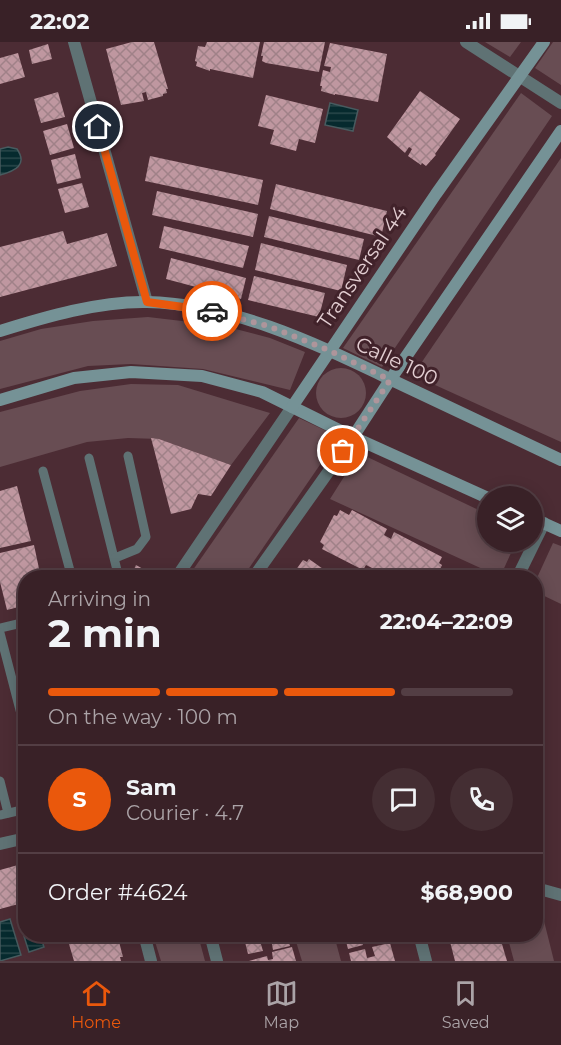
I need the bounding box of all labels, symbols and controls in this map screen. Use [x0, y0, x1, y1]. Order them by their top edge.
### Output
text: 22:02 [30, 8, 90, 35]
pin [72, 101, 123, 152]
icon: home [81, 110, 114, 143]
street label: Transversal 44 [312, 201, 412, 333]
courier [182, 281, 242, 341]
icon: car [196, 295, 229, 328]
street label: Calle 100 [352, 332, 442, 390]
pin [317, 425, 368, 476]
icon: bag [326, 434, 359, 467]
map controls [477, 486, 543, 552]
button: layers [477, 486, 543, 552]
text: Arriving in [48, 587, 151, 611]
text: 22:04–22:09 [380, 608, 513, 635]
text: 2 min [48, 609, 162, 657]
text: On the way · 100 m [48, 705, 238, 729]
button: chat [372, 768, 435, 831]
button: phone [450, 768, 513, 831]
text: Sam [126, 774, 177, 801]
text: S [72, 786, 87, 813]
text: Courier · 4.7 [126, 801, 244, 825]
text: Order #4624 [48, 879, 188, 906]
text: $68,900 [421, 879, 513, 906]
tab: Home [71, 977, 121, 1032]
tab: Map [264, 977, 299, 1032]
tab: Saved [442, 977, 490, 1032]

